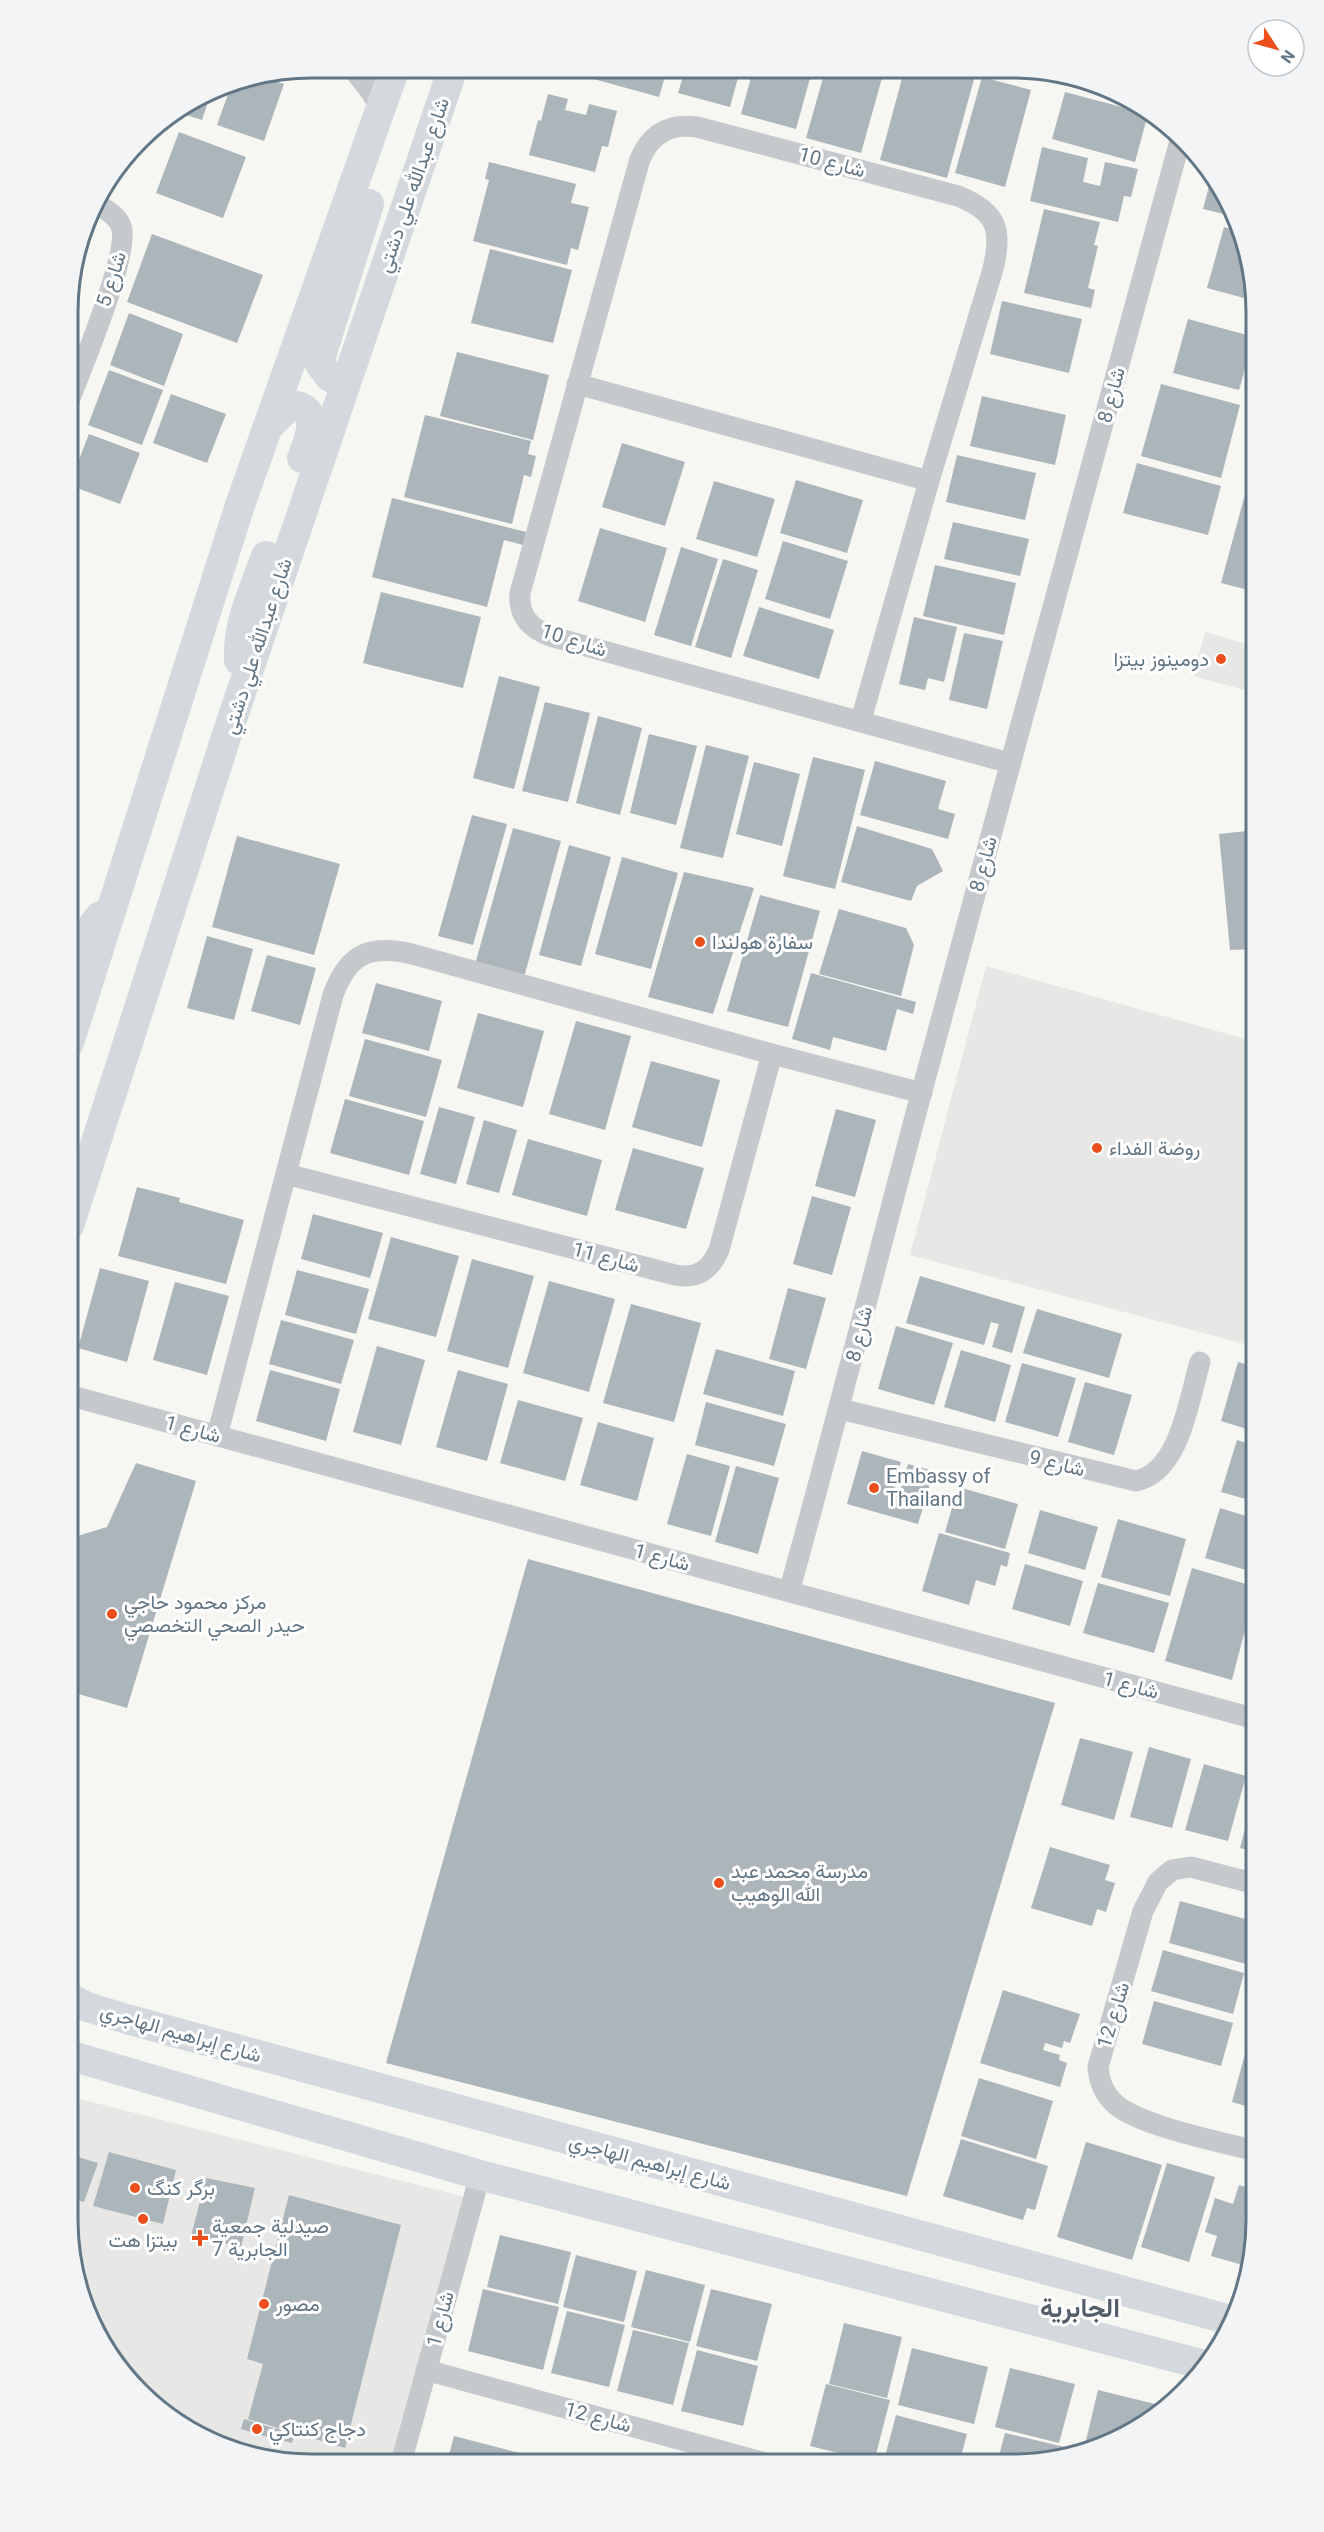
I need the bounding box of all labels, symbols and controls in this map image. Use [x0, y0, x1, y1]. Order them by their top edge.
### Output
north arrow [1246, 18, 1306, 78]
text: N [1277, 46, 1299, 67]
street label: شارع عبدالله علي دشتي [372, 94, 459, 277]
street label: شارع 10 [796, 142, 868, 184]
street label: شارع 5 [91, 248, 133, 310]
street label: شارع 8 [1092, 365, 1132, 426]
street label: شارع عبدالله علي دشتي [217, 555, 302, 739]
street label: شارع 10 [537, 618, 610, 664]
place label: دومينوز بيتزا [1113, 647, 1209, 672]
marker: دومينوز بيتزا [1214, 652, 1228, 666]
street label: شارع 8 [964, 834, 1004, 895]
place label: سفارة هولندا [712, 930, 813, 955]
marker: سفارة هولندا [693, 935, 707, 949]
place label: روضة الفداء [1109, 1136, 1200, 1161]
marker: روضة الفداء [1090, 1141, 1104, 1155]
street label: شارع 11 [570, 1237, 642, 1279]
street label: شارع 8 [841, 1304, 879, 1365]
street label: شارع 1 [162, 1410, 223, 1450]
street label: شارع 9 [1026, 1445, 1087, 1483]
place label: Embassy of Thailand [886, 1464, 990, 1511]
marker: Embassy of Thailand [867, 1481, 881, 1495]
street label: شارع 1 [631, 1538, 692, 1578]
place label: مركز محمود حاجي حيدر الصحي التخصصي [124, 1590, 305, 1642]
marker: مركز محمود حاجي حيدر الصحي التخصصي [105, 1607, 119, 1621]
street label: شارع 1 [1100, 1666, 1161, 1706]
place label: مدرسة محمد عبد الله الوهيب [731, 1859, 868, 1907]
marker: مدرسة محمد عبد الله الوهيب [712, 1876, 726, 1890]
street label: شارع 12 [1092, 1979, 1136, 2051]
street label: شارع إبراهيم الهاجري [96, 1999, 264, 2072]
street label: شارع إبراهيم الهاجري [565, 2129, 733, 2200]
place label: برگر كنگ [147, 2176, 215, 2201]
marker: برگر كنگ [128, 2181, 142, 2195]
marker: بيتزا هت [136, 2212, 150, 2226]
place label: صيدلية جمعية الجابرية 7 [212, 2214, 329, 2262]
place label: بيتزا هت [108, 2228, 178, 2253]
marker: صيدلية جمعية الجابرية 7 [193, 2231, 207, 2245]
street label: شارع 1 [421, 2289, 461, 2350]
place label: مصور [275, 2292, 320, 2317]
district label: الجابرية [1040, 2293, 1120, 2324]
marker: مصور [257, 2297, 271, 2311]
street label: شارع 12 [562, 2397, 634, 2439]
place label: دجاج كنتاكي [269, 2417, 366, 2446]
marker: دجاج كنتاكي [250, 2422, 264, 2436]

